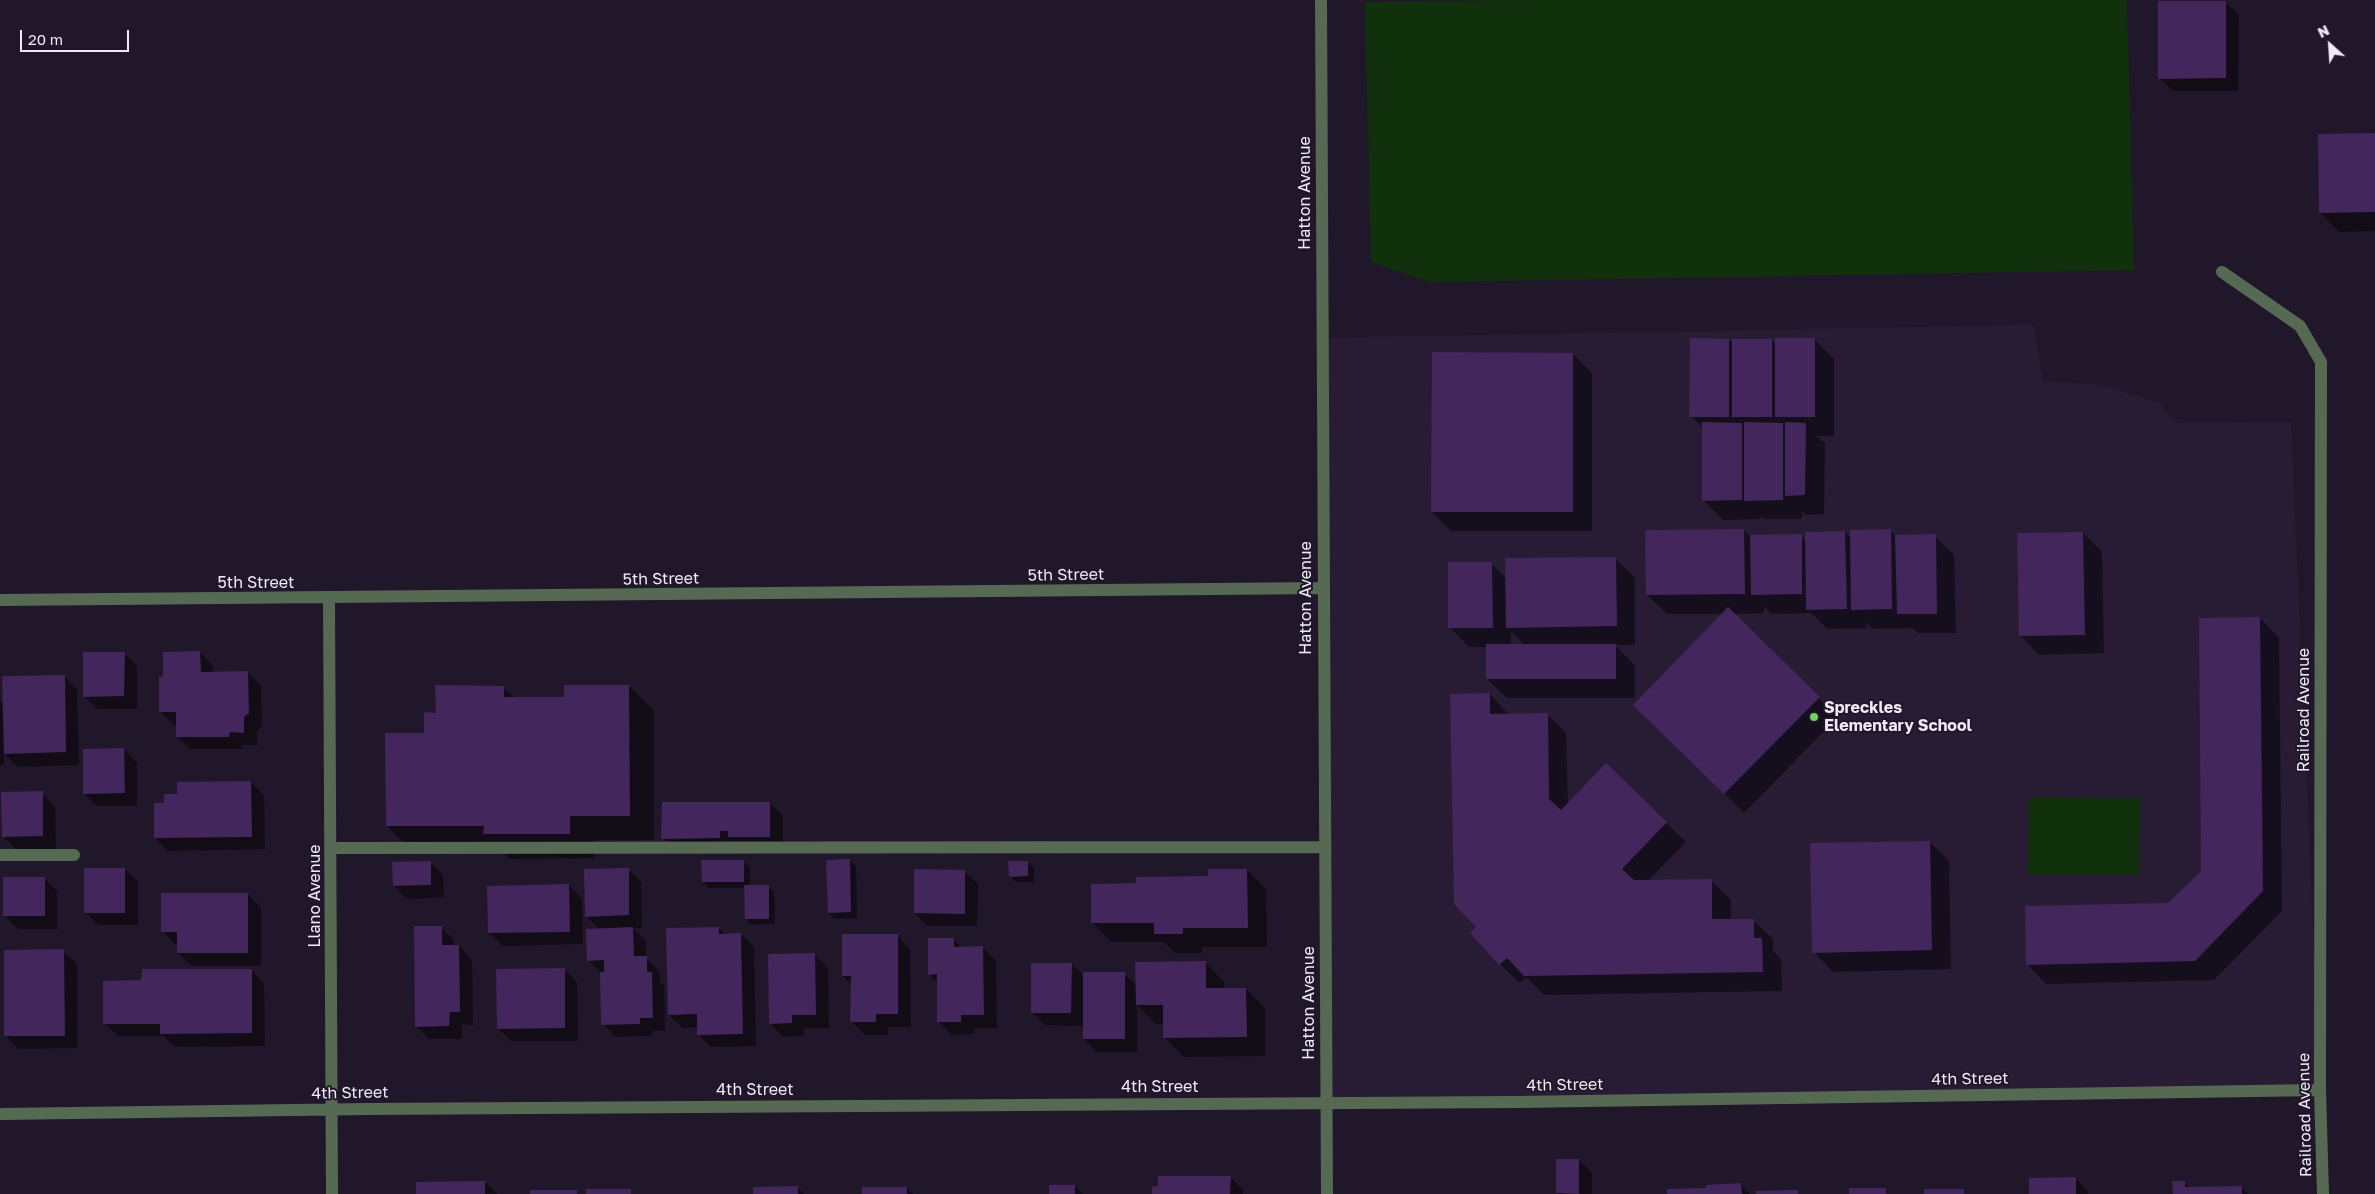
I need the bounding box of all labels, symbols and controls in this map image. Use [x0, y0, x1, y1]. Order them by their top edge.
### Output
scale bar [22, 20, 131, 52]
north arrow [2305, 20, 2355, 70]
text: N [2315, 21, 2332, 41]
text: 20 m [28, 30, 63, 48]
street label: Hatton Avenue [1295, 136, 1315, 250]
street label: Hatton Avenue [1296, 541, 1316, 655]
street label: 5th Street [1027, 565, 1105, 585]
street label: 5th Street [622, 569, 700, 589]
street label: 5th Street [218, 573, 294, 593]
street label: Railroad Avenue [2294, 648, 2314, 772]
place label: Spreckles Elementary School [1824, 698, 1972, 736]
marker: Spreckles Elementary School [1808, 711, 1820, 723]
street label: Llano Avenue [305, 844, 325, 948]
street label: Hatton Avenue [1299, 946, 1319, 1060]
street label: Railroad Avenue [2294, 1053, 2316, 1177]
street label: 4th Street [1931, 1069, 2009, 1089]
street label: 4th Street [1526, 1075, 1604, 1095]
street label: 4th Street [1121, 1077, 1199, 1097]
street label: 4th Street [716, 1080, 794, 1100]
street label: 4th Street [311, 1083, 389, 1103]

